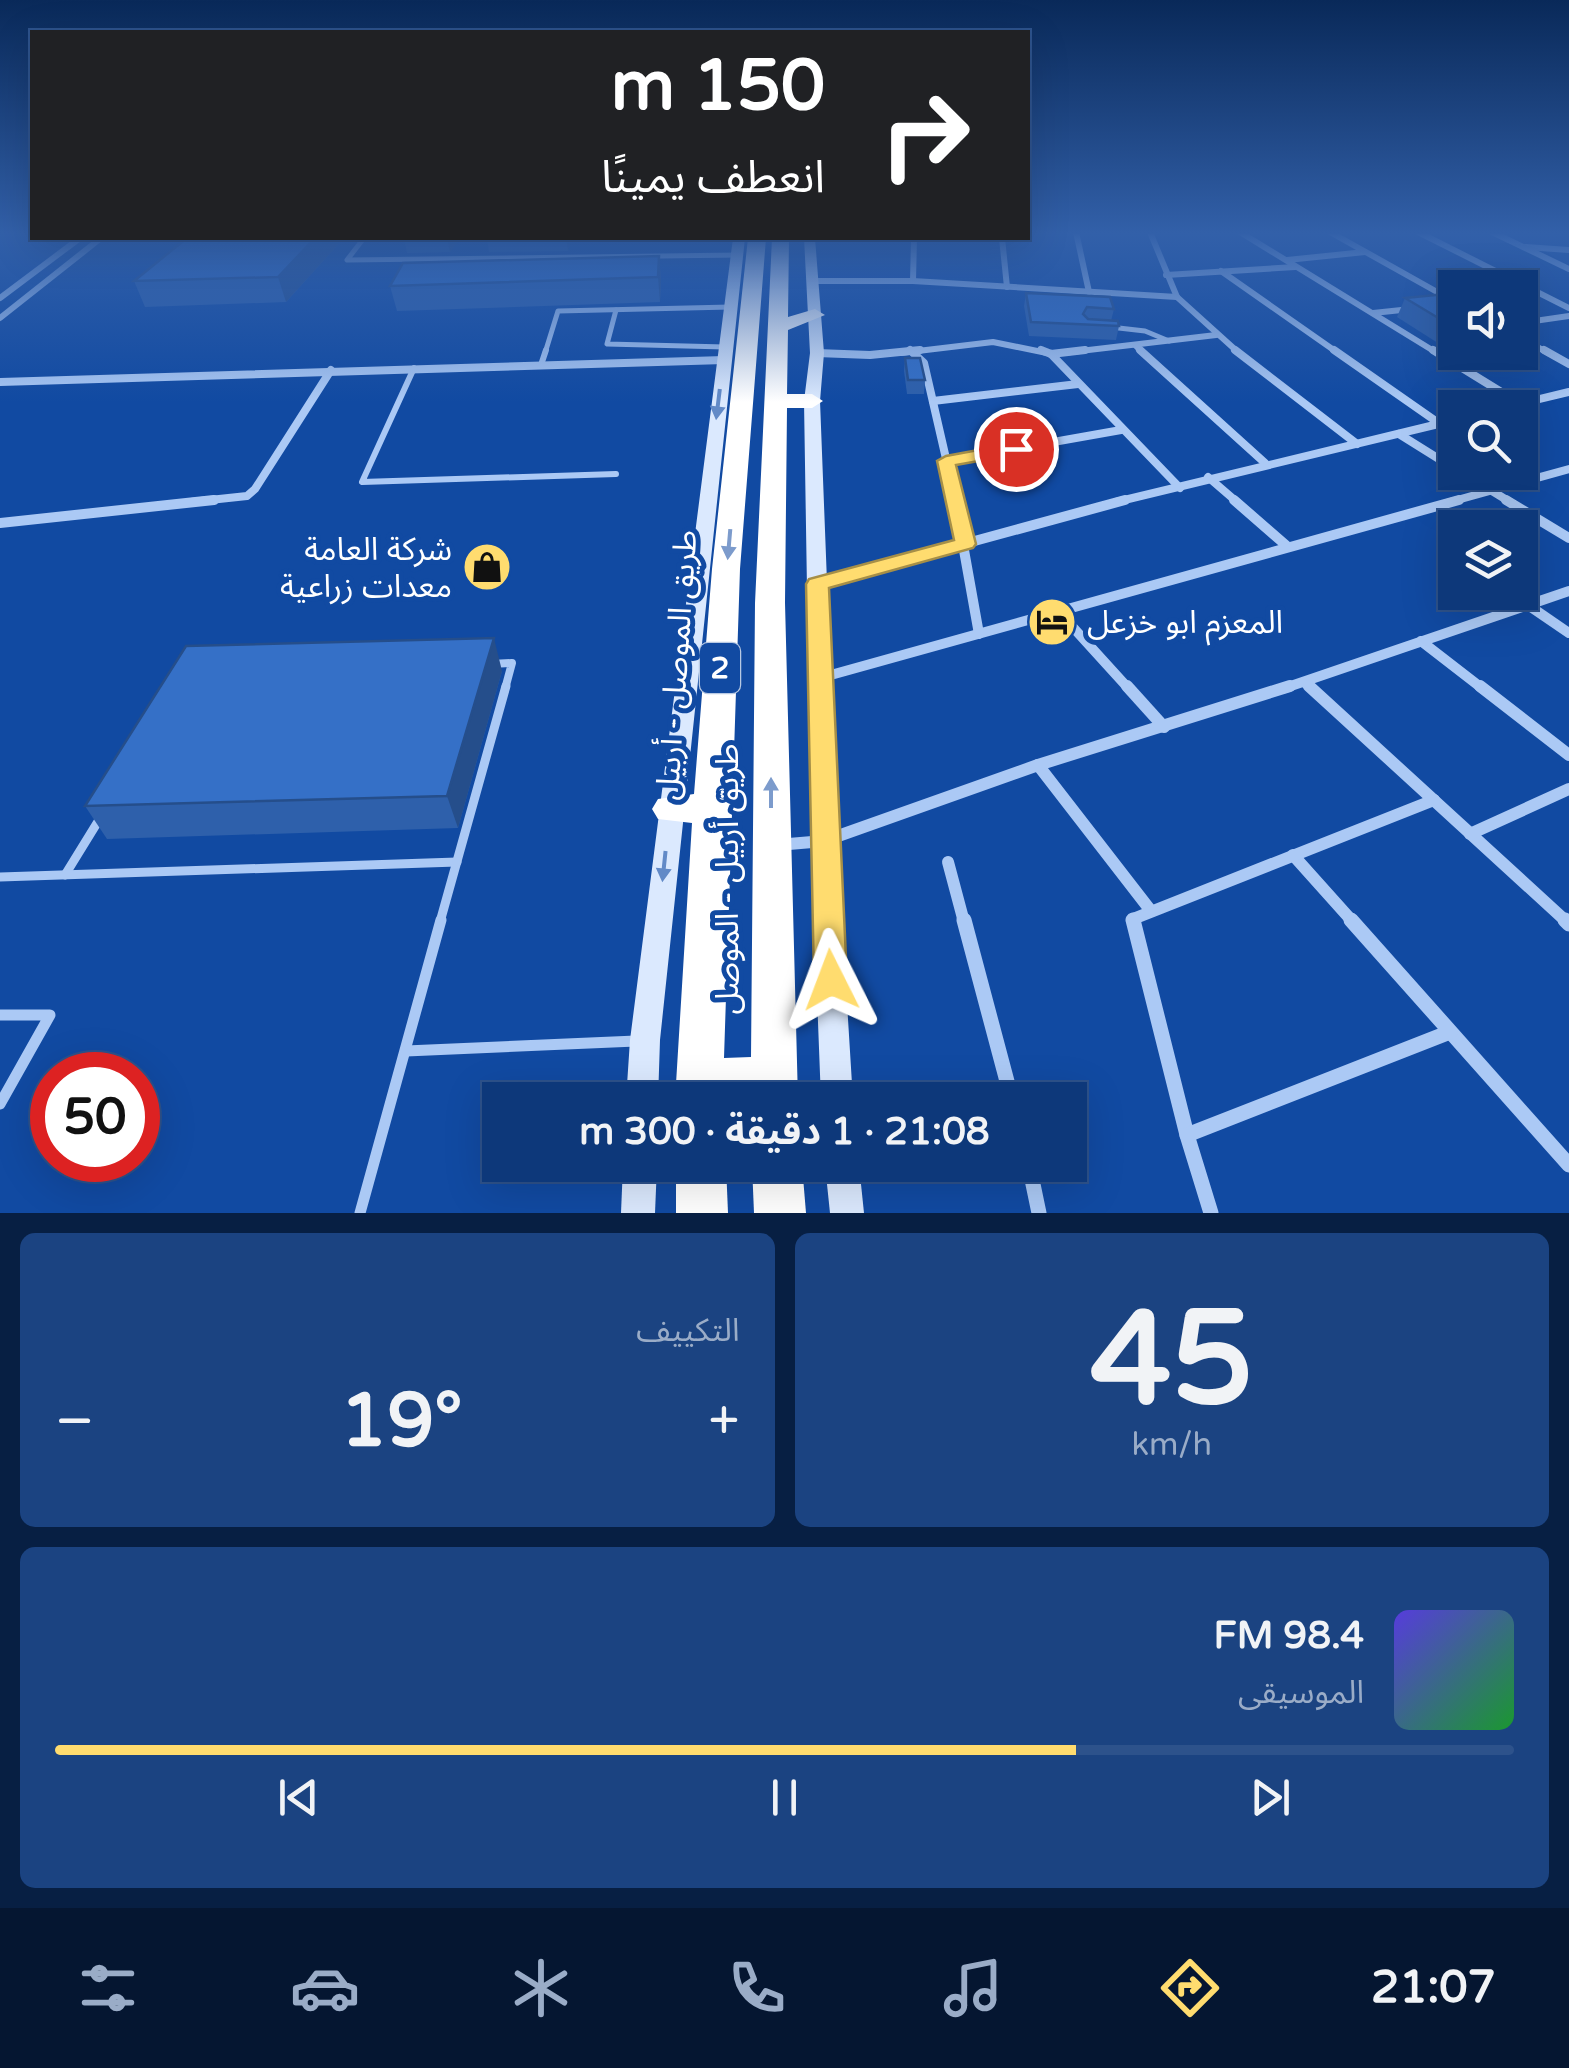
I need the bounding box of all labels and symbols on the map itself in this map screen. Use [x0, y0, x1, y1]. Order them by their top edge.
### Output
one-way arrow [710, 388, 726, 420]
pin [974, 407, 1059, 492]
one-way arrow [721, 528, 737, 560]
street label: طريق الموصل - أربيل [648, 529, 705, 801]
place label: شركة العامة معدات زراعية [280, 531, 452, 606]
shop icon: شركة العامة معدات زراعية [461, 541, 513, 593]
hotel icon: المعزم ابو خزعل [1026, 596, 1078, 648]
place label: المعزم ابو خزعل [1087, 604, 1283, 646]
road number: 2 [700, 643, 740, 693]
street label: طريق أربيل - الموصل [708, 744, 747, 1014]
one-way arrow [763, 776, 779, 808]
one-way arrow [656, 850, 672, 882]
position arrow [779, 928, 883, 1032]
speed limit sign: 50 [30, 1052, 160, 1182]

